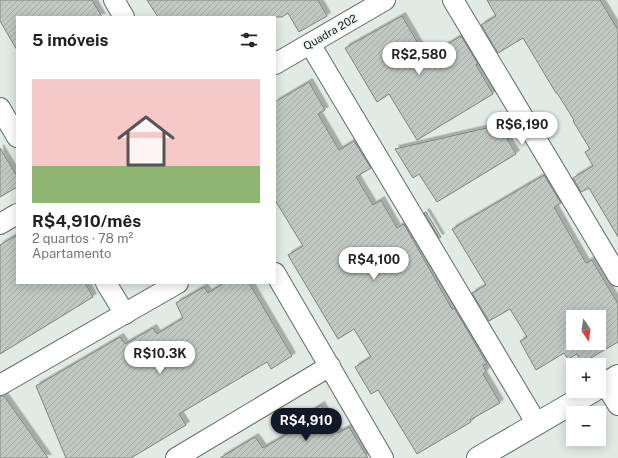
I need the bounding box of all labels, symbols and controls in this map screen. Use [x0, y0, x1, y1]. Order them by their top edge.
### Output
street label: Quadra 202 [301, 12, 359, 52]
icon: filters [238, 29, 260, 51]
text: 5 imóveis [32, 30, 109, 50]
pin: R$2,580 [382, 42, 456, 76]
text: R$2,580 [391, 47, 447, 62]
icon: home [110, 105, 182, 177]
pin: R$6,190 [485, 112, 559, 146]
text: R$6,190 [496, 117, 548, 132]
text: R$4,910/mês [32, 211, 141, 231]
text: 2 quartos · 78 m² [32, 231, 133, 246]
text: Apartamento [32, 246, 111, 261]
pin: R$4,100 [337, 247, 411, 281]
text: R$4,100 [348, 252, 400, 267]
north arrow [566, 310, 606, 350]
map controls [566, 310, 606, 446]
pin: R$10.3K [123, 341, 197, 375]
text: R$10.3K [133, 346, 187, 361]
button: + [566, 358, 606, 398]
button: − [566, 406, 606, 446]
pin: R$4,910 [269, 408, 343, 442]
text: R$4,910 [280, 413, 332, 428]

